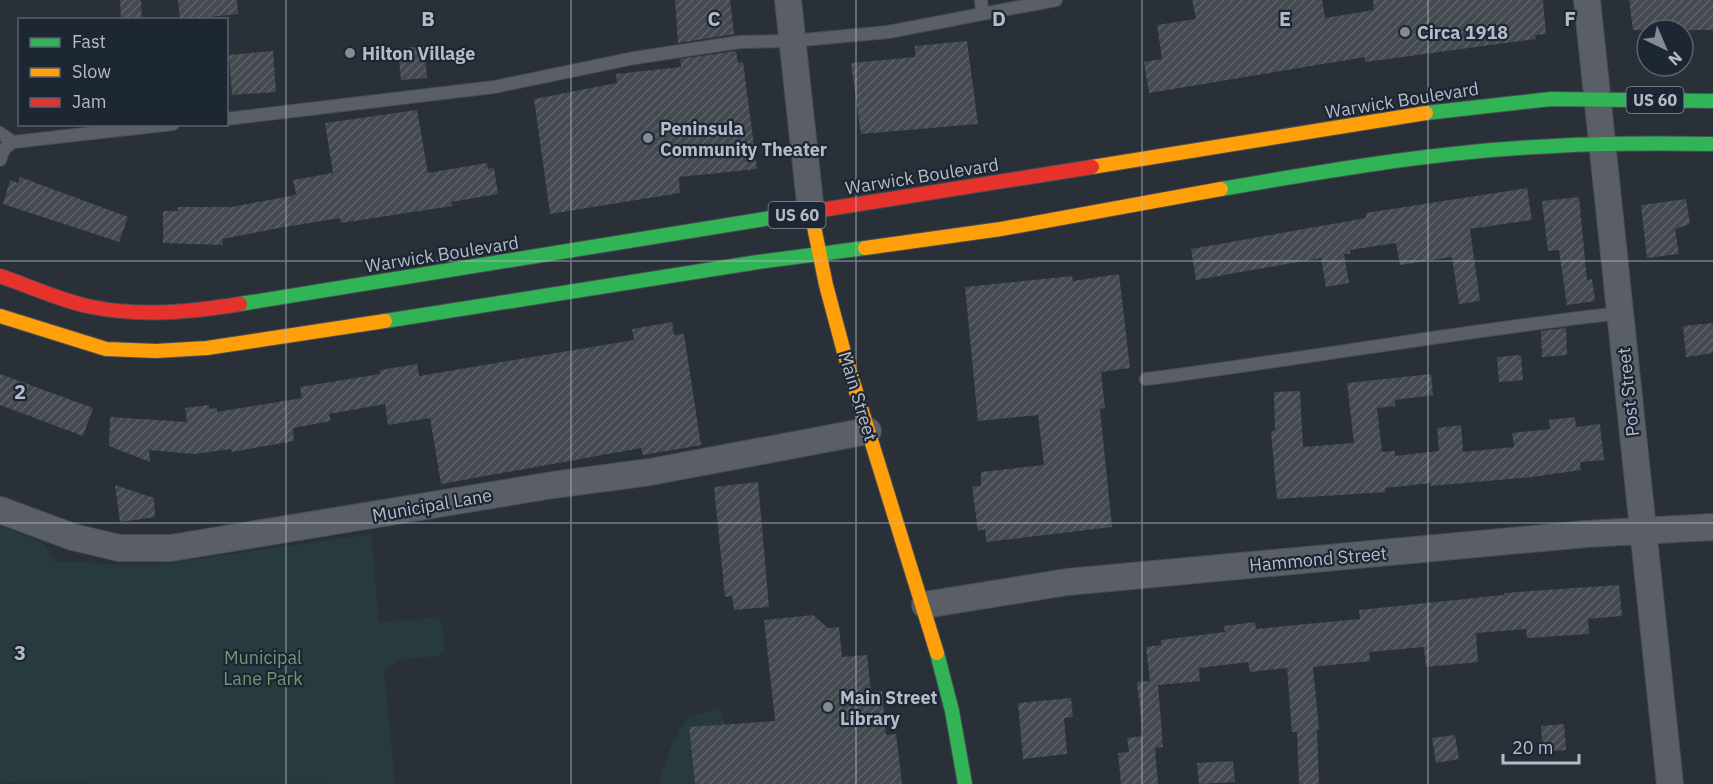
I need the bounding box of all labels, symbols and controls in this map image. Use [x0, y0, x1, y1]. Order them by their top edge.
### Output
text: B [421, 5, 435, 32]
text: C [707, 5, 721, 32]
text: D [992, 5, 1006, 32]
text: E [1279, 5, 1291, 32]
text: F [1564, 5, 1576, 32]
legend [18, 18, 228, 126]
north arrow [1635, 18, 1695, 78]
place label: Circa 1918 [1417, 21, 1508, 44]
marker: Circa 1918 [1398, 25, 1412, 39]
text: Fast [72, 30, 106, 53]
place label: Hilton Village [362, 42, 475, 65]
marker: Hilton Village [343, 46, 357, 60]
text: N [1664, 48, 1687, 70]
text: Slow [72, 60, 111, 83]
street label: Warwick Boulevard [1324, 77, 1480, 123]
road number: US 60 [1626, 87, 1684, 113]
text: Jam [72, 90, 107, 113]
place label: Peninsula Community Theater [660, 117, 827, 161]
marker: Peninsula Community Theater [641, 131, 655, 145]
street label: Warwick Boulevard [844, 153, 1000, 199]
road number: US 60 [768, 202, 826, 228]
street label: Warwick Boulevard [364, 231, 520, 277]
street label: Post Street [1612, 346, 1644, 438]
street label: Main Street [833, 348, 883, 444]
text: 2 [14, 378, 26, 405]
street label: Municipal Lane [370, 483, 494, 527]
street label: Hammond Street [1248, 542, 1388, 576]
text: 3 [14, 639, 26, 666]
park label: Municipal Lane Park [223, 646, 303, 690]
place label: Main Street Library [840, 686, 938, 730]
marker: Main Street Library [821, 700, 835, 714]
scale bar [1503, 727, 1580, 765]
text: 20 m [1512, 736, 1554, 759]

